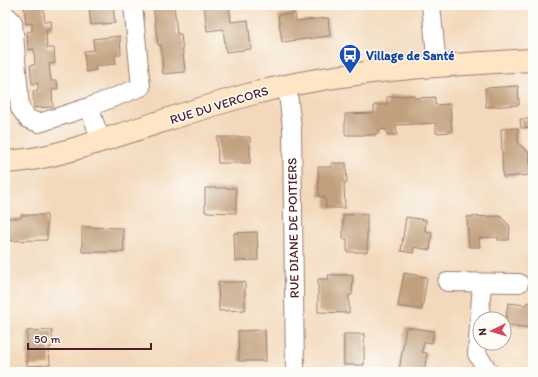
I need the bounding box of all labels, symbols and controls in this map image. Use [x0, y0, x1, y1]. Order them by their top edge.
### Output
bus stop icon: Village de Santé [337, 42, 363, 75]
place label: Village de Santé [366, 48, 455, 64]
street label: RUE DU VERCORS [168, 83, 270, 127]
street label: RUE DIANE DE POITIERS [284, 158, 302, 298]
north arrow [472, 311, 512, 351]
scale bar [28, 325, 151, 351]
text: N [476, 328, 489, 336]
text: 50 m [34, 332, 60, 346]

